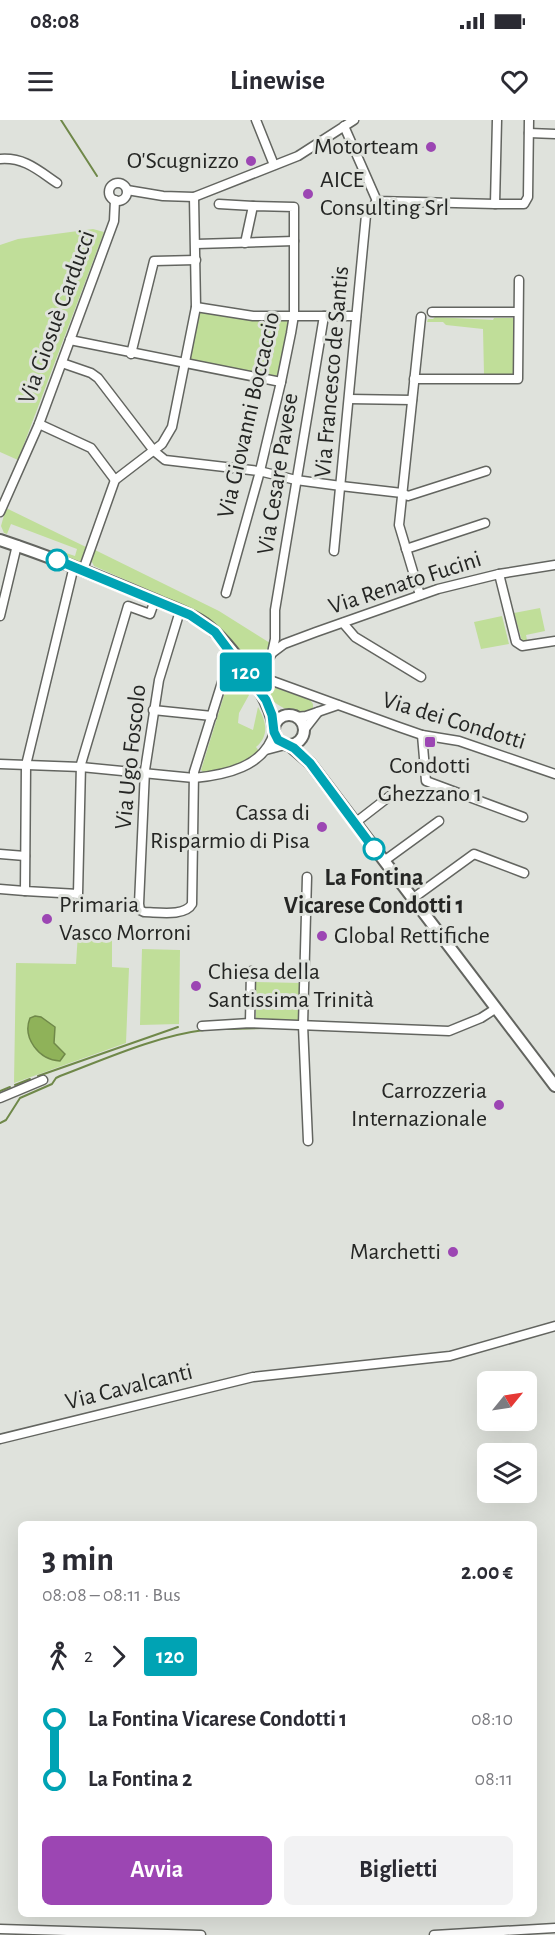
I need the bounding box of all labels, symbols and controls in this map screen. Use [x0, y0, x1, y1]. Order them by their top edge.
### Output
text: 08:08 [30, 10, 80, 32]
icon: menu [24, 65, 57, 98]
icon: heart [498, 65, 531, 98]
text: Linewise [230, 67, 325, 94]
place label: Motorteam [314, 135, 419, 159]
marker: Motorteam [424, 140, 438, 154]
place label: O'Scugnizzo [127, 149, 239, 173]
marker: O'Scugnizzo [244, 154, 258, 168]
place label: AICE Consulting Srl [320, 168, 449, 220]
marker: AICE Consulting Srl [301, 187, 315, 201]
street label: Via Giosuè Carducci [15, 227, 99, 407]
street label: Via Francesco de Santis [311, 265, 353, 479]
street label: Via Giovanni Boccaccio [214, 310, 284, 520]
street label: Via Cesare Pavese [253, 391, 303, 557]
street label: Via Renato Fucini [326, 547, 484, 619]
unlabelled marker [46, 549, 68, 571]
line badge: 120 [212, 652, 280, 692]
text: 120 [232, 662, 260, 683]
street label: Via Ugo Foscolo [111, 683, 151, 831]
street label: Via dei Condotti [379, 688, 529, 754]
marker: Condotti Ghezzano 1 [423, 735, 437, 749]
place label: Condotti Ghezzano 1 [378, 754, 482, 806]
place label: Cassa di Risparmio di Pisa [150, 801, 310, 853]
marker: Cassa di Risparmio di Pisa [315, 820, 329, 834]
marker: La Fontina Vicarese Condotti 1 [363, 838, 385, 860]
place label: La Fontina Vicarese Condotti 1 [284, 866, 464, 918]
place label: Primaria Vasco Morroni [59, 893, 191, 945]
marker: Primaria Vasco Morroni [40, 912, 54, 926]
place label: Global Rettifiche [334, 924, 490, 948]
marker: Global Rettifiche [315, 929, 329, 943]
place label: Chiesa della Santissima Trinità [208, 960, 374, 1012]
marker: Chiesa della Santissima Trinità [189, 979, 203, 993]
place label: Carrozzeria Internazionale [351, 1079, 487, 1131]
marker: Carrozzeria Internazionale [492, 1098, 506, 1112]
place label: Marchetti [350, 1240, 441, 1264]
marker: Marchetti [446, 1245, 460, 1259]
street label: Via Cavalcanti [63, 1360, 195, 1414]
north arrow [477, 1371, 537, 1431]
map controls [477, 1371, 537, 1503]
button: layers [477, 1443, 537, 1503]
text: 3 min [42, 1544, 114, 1577]
text: 2.00 € [461, 1561, 513, 1583]
text: 08:08 – 08:11 · Bus [42, 1585, 181, 1605]
icon: walk [42, 1640, 75, 1673]
icon: forward [102, 1640, 135, 1673]
text: 2 [84, 1646, 93, 1666]
text: 120 [156, 1646, 185, 1667]
text: La Fontina Vicarese Condotti 1 [88, 1708, 347, 1730]
text: 08:10 [471, 1709, 513, 1729]
text: La Fontina 2 [88, 1768, 192, 1790]
text: 08:11 [475, 1769, 513, 1789]
button: Avvia [42, 1836, 272, 1905]
button: Biglietti [284, 1836, 513, 1905]

